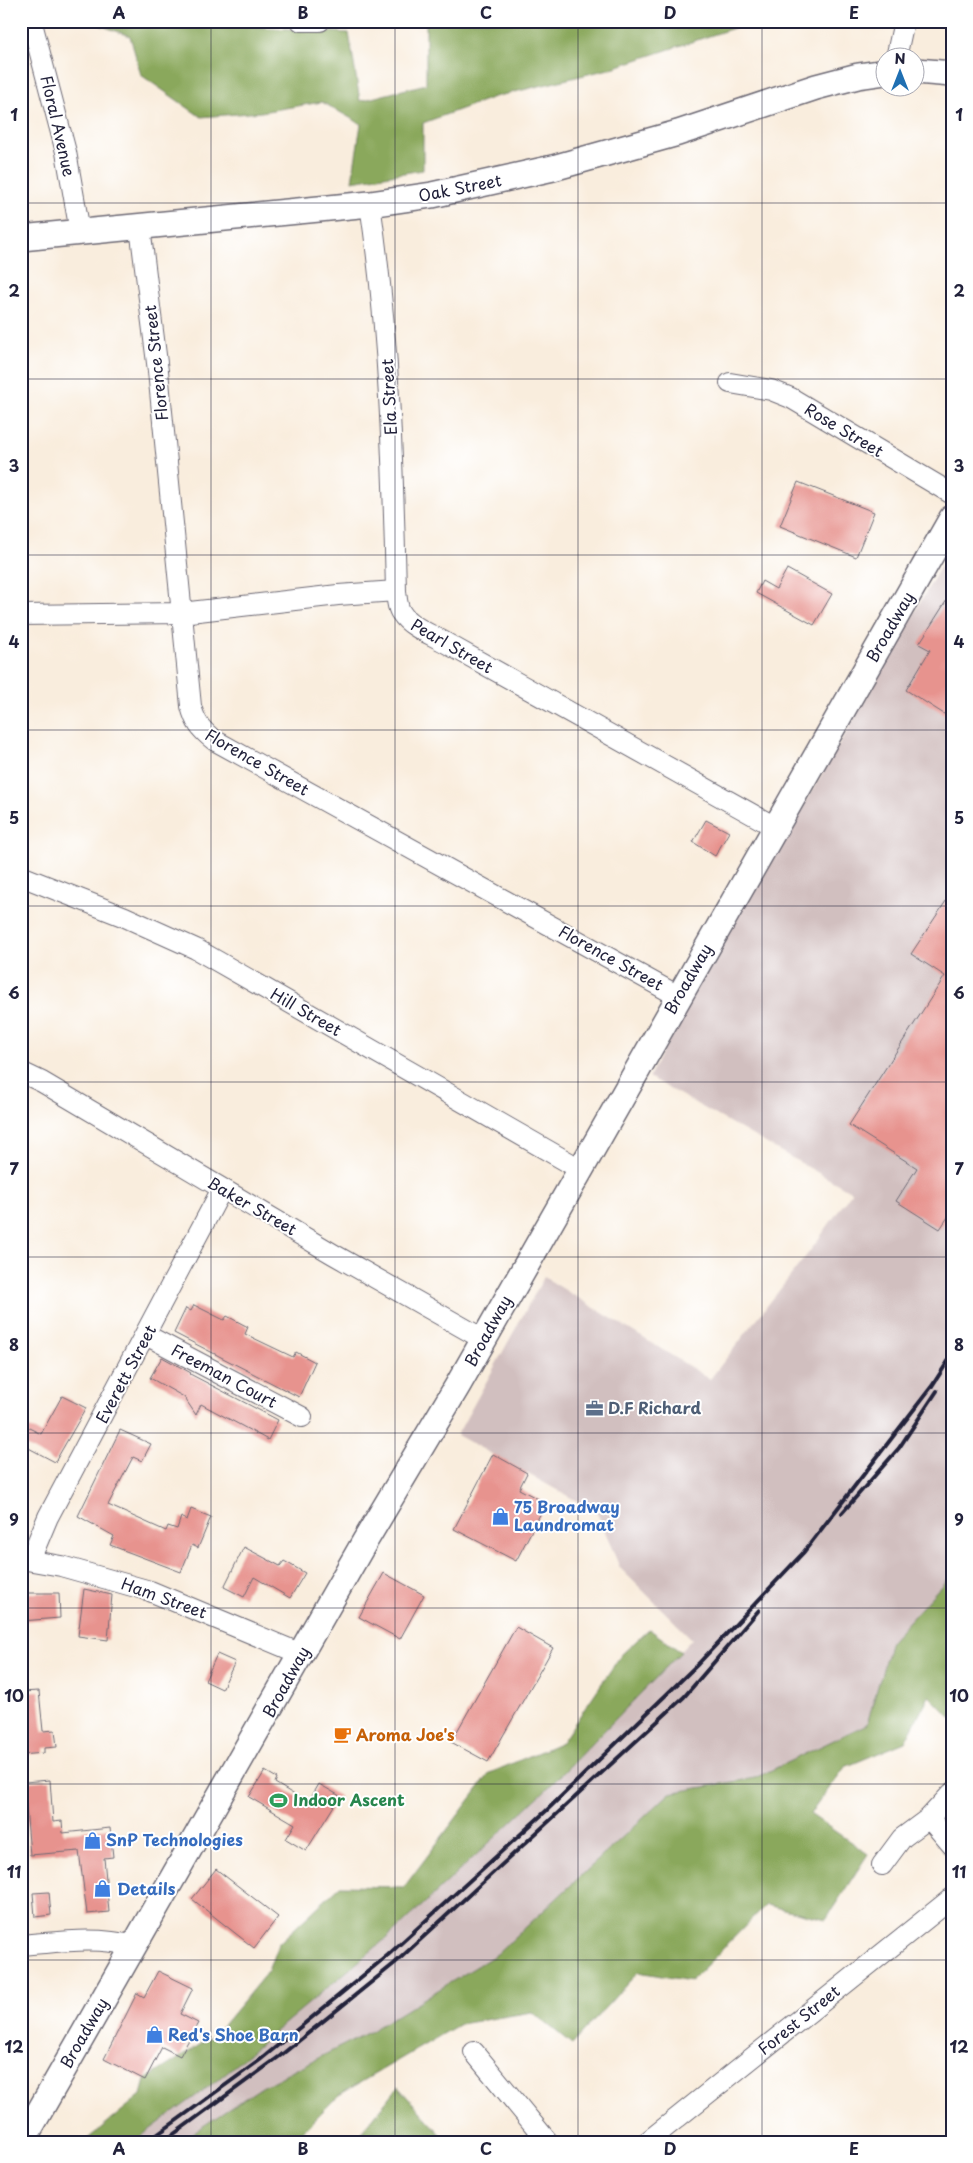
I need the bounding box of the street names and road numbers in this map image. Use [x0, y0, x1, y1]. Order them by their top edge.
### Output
street label: Floral Avenue [36, 73, 82, 179]
street label: Oak Street [416, 167, 504, 207]
street label: Florence Street [137, 304, 173, 422]
street label: Ela Street [374, 358, 402, 436]
street label: Rose Street [800, 396, 889, 462]
street label: Broadway [859, 587, 919, 666]
street label: Pearl Street [407, 612, 498, 679]
street label: Florence Street [201, 722, 314, 801]
street label: Florence Street [555, 918, 669, 996]
street label: Broadway [657, 939, 717, 1018]
street label: Hill Street [267, 981, 347, 1041]
street label: Baker Street [203, 1170, 302, 1241]
street label: Broadway [458, 1291, 517, 1370]
street label: Everett Street [89, 1320, 161, 1427]
street label: Freeman Court [167, 1337, 282, 1413]
street label: Ham Street [118, 1571, 211, 1624]
street label: Broadway [256, 1642, 315, 1721]
street label: Forest Street [752, 1978, 845, 2060]
street label: Broadway [53, 1993, 113, 2072]

